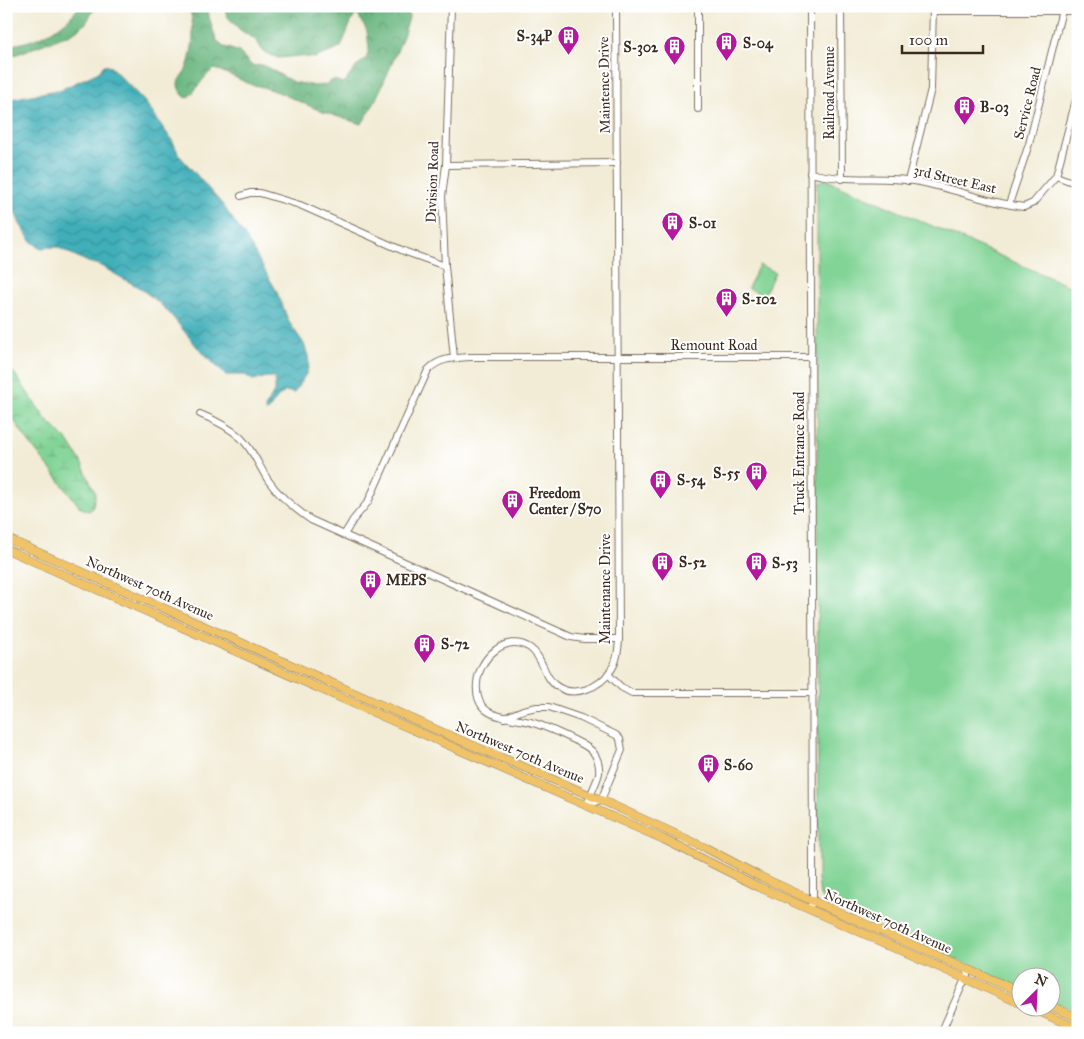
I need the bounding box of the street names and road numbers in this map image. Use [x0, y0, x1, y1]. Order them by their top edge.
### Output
street label: Maintence Drive [595, 36, 614, 134]
street label: Railroad Avenue [821, 46, 838, 140]
street label: Service Road [1010, 65, 1045, 141]
street label: Division Road [423, 141, 442, 223]
street label: 3rd Street East [912, 162, 998, 197]
street label: Remount Road [670, 337, 758, 354]
street label: Truck Entrance Road [791, 391, 808, 515]
street label: Maintenance Drive [597, 534, 614, 644]
street label: Northwest 70th Avenue [83, 553, 216, 624]
street label: Northwest 70th Avenue [453, 718, 587, 787]
street label: Northwest 70th Avenue [821, 886, 954, 957]

